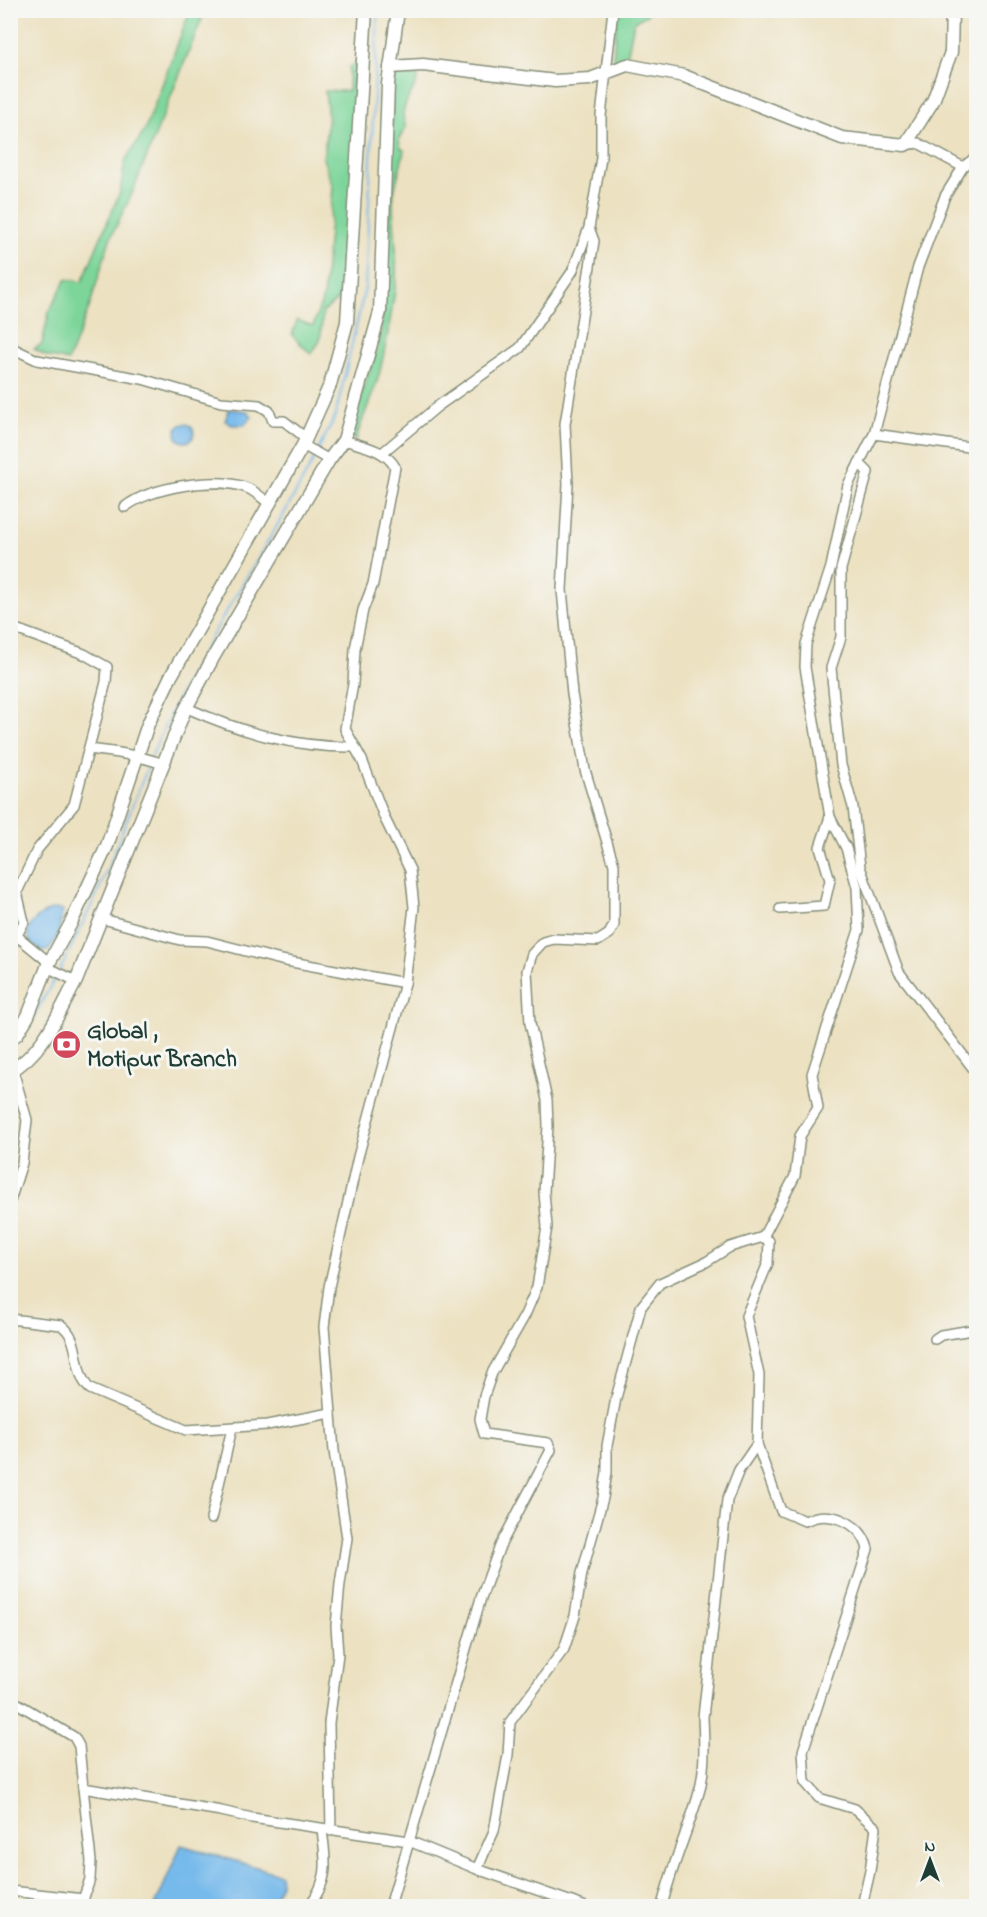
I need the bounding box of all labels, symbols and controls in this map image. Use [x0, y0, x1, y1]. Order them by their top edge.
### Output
place label: Global , Motipur Branch [87, 1015, 237, 1078]
bank icon: Global , Motipur Branch [50, 1028, 82, 1060]
north arrow [900, 1830, 960, 1890]
text: N [925, 1835, 936, 1859]

